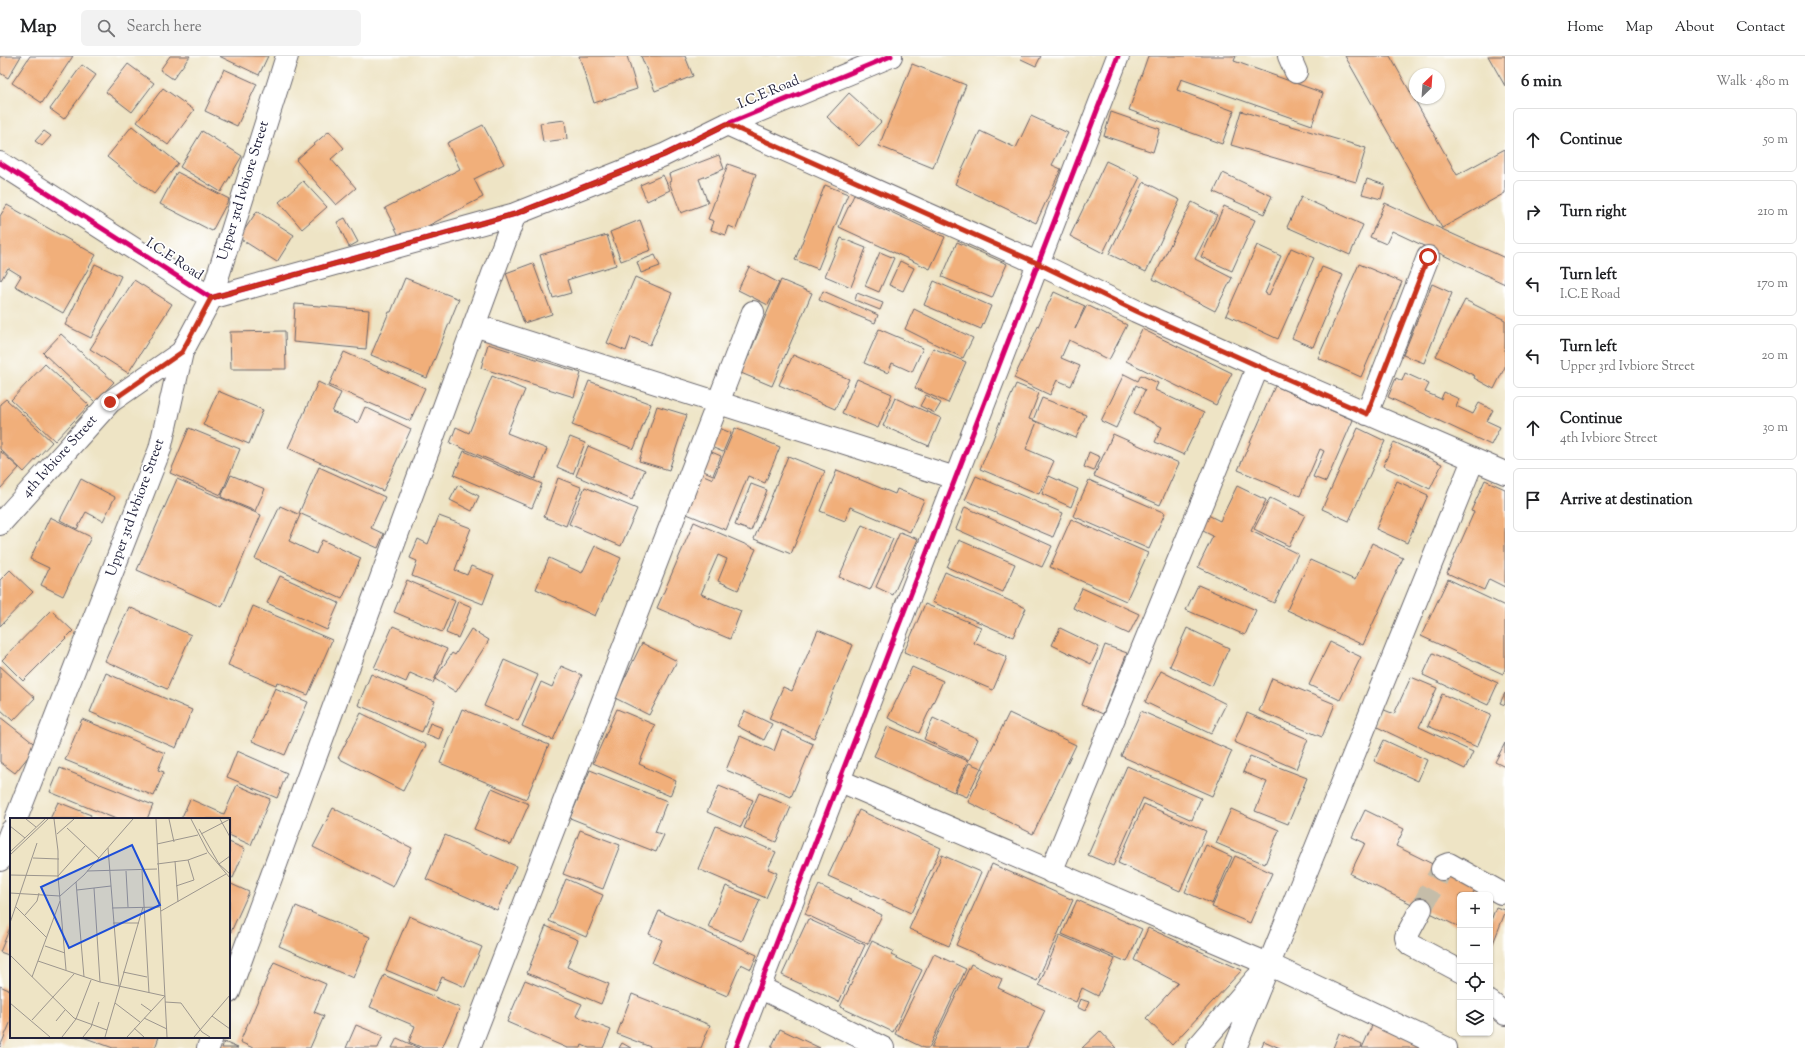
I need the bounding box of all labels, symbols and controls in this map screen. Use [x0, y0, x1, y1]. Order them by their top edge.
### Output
search box [81, 10, 361, 46]
text: Map [20, 14, 57, 41]
icon: search [95, 17, 117, 39]
text: Search here [127, 17, 202, 38]
text: Home [1567, 18, 1604, 38]
text: Map [1626, 18, 1653, 38]
text: About [1675, 18, 1714, 38]
text: Contact [1736, 18, 1785, 38]
north arrow [1409, 68, 1445, 104]
text: 6 min [1521, 70, 1562, 94]
street label: I.C.E Road [735, 71, 803, 115]
text: Walk · 480 m [1716, 73, 1789, 91]
street label: Upper 3rd Ivbiore Street [213, 118, 275, 263]
icon: ahead [1522, 129, 1544, 151]
text: Continue [1560, 130, 1622, 151]
text: 50 m [1763, 131, 1788, 149]
icon: right [1522, 201, 1544, 223]
text: Turn right [1560, 202, 1626, 223]
text: 210 m [1757, 203, 1788, 221]
street label: I.C.E Road [141, 234, 207, 286]
route start [1419, 248, 1437, 266]
text: Turn left [1560, 265, 1617, 286]
icon: left [1522, 273, 1544, 295]
text: 170 m [1757, 275, 1788, 293]
text: I.C.E Road [1560, 286, 1620, 304]
text: Turn left [1560, 337, 1617, 358]
icon: left [1522, 345, 1544, 367]
text: 20 m [1762, 347, 1788, 365]
text: Upper 3rd Ivbiore Street [1560, 358, 1695, 376]
route end [101, 393, 119, 411]
text: Continue [1560, 409, 1622, 430]
street label: 4th Ivbiore Street [17, 411, 103, 503]
icon: ahead [1522, 417, 1544, 439]
text: 30 m [1762, 419, 1788, 437]
text: 4th Ivbiore Street [1560, 430, 1657, 448]
street label: Upper 3rd Ivbiore Street [102, 436, 170, 580]
icon: arrive [1522, 489, 1544, 511]
text: Arrive at destination [1560, 490, 1693, 511]
inset map [10, 818, 230, 1038]
map controls [1457, 892, 1493, 1036]
button: + [1457, 892, 1493, 928]
button: − [1457, 928, 1493, 964]
button: locate [1457, 964, 1493, 1000]
button: layers [1457, 1000, 1493, 1036]

